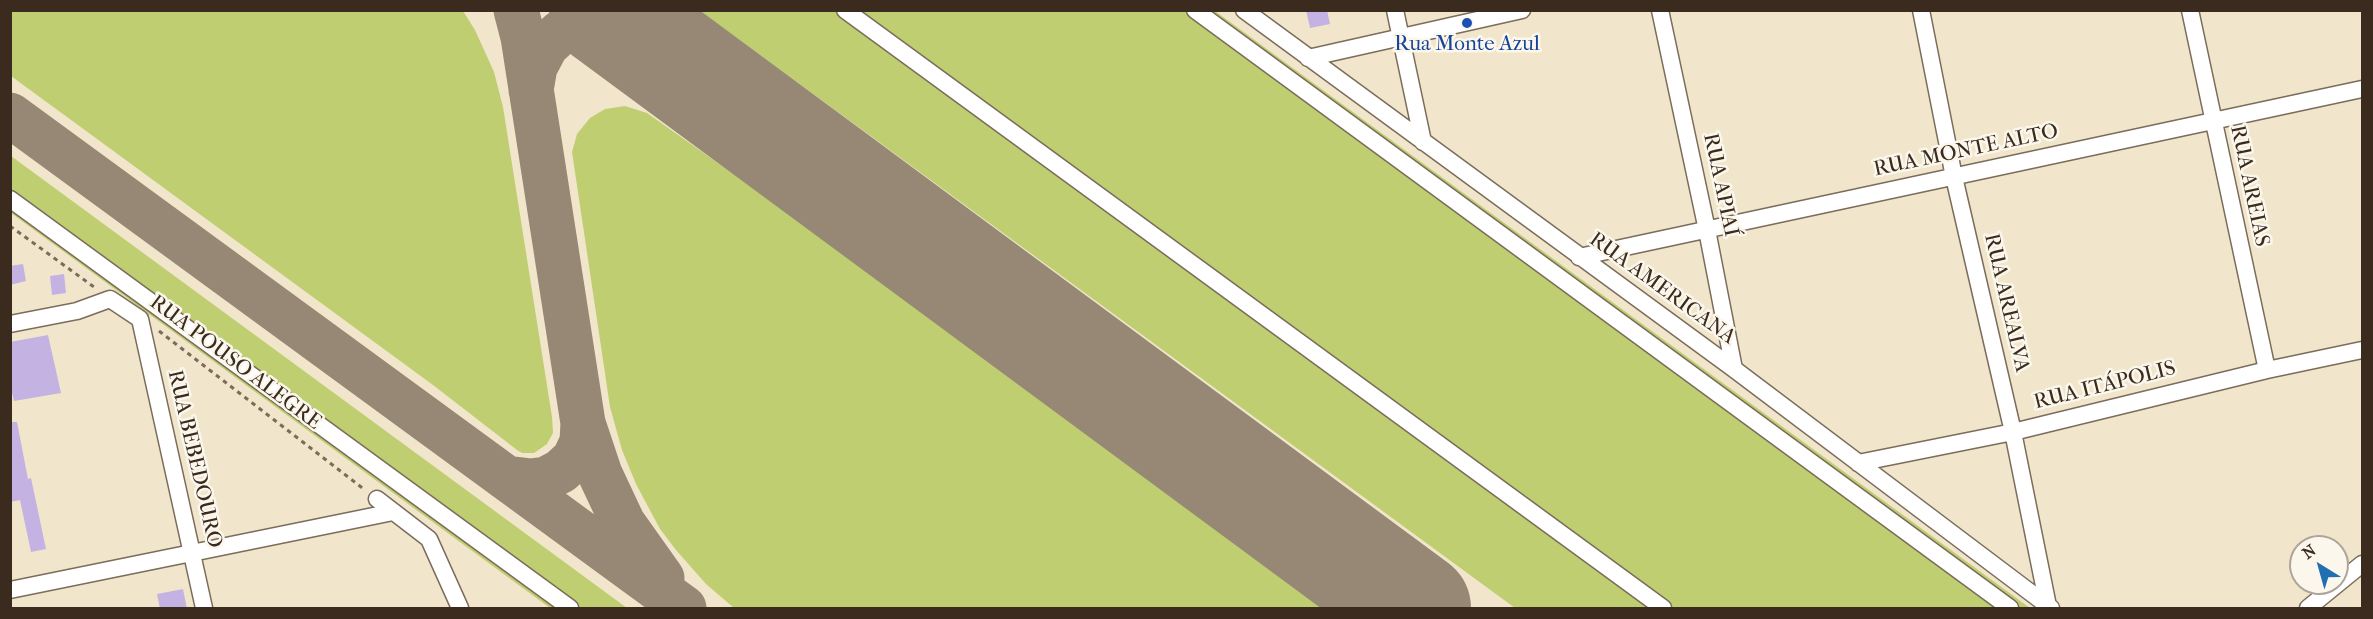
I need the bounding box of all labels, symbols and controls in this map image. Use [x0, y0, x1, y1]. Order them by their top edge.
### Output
marker: Rua Monte Azul [1460, 16, 1474, 30]
place label: Rua Monte Azul [1394, 32, 1540, 58]
street label: RUA MONTE ALTO [1872, 119, 2060, 183]
street label: RUA AREIAS [2224, 123, 2274, 249]
street label: RUA APIAÍ [1697, 131, 1743, 239]
street label: RUA AMERICANA [1584, 227, 1740, 351]
street label: RUA AREALVA [1978, 231, 2034, 375]
street label: RUA POUSO ALEGRE [144, 290, 326, 436]
street label: RUA ITÁPOLIS [2032, 356, 2178, 416]
street label: RUA BEBEDOURO [161, 368, 227, 550]
north arrow [2289, 535, 2349, 595]
text: N [2298, 541, 2320, 563]

